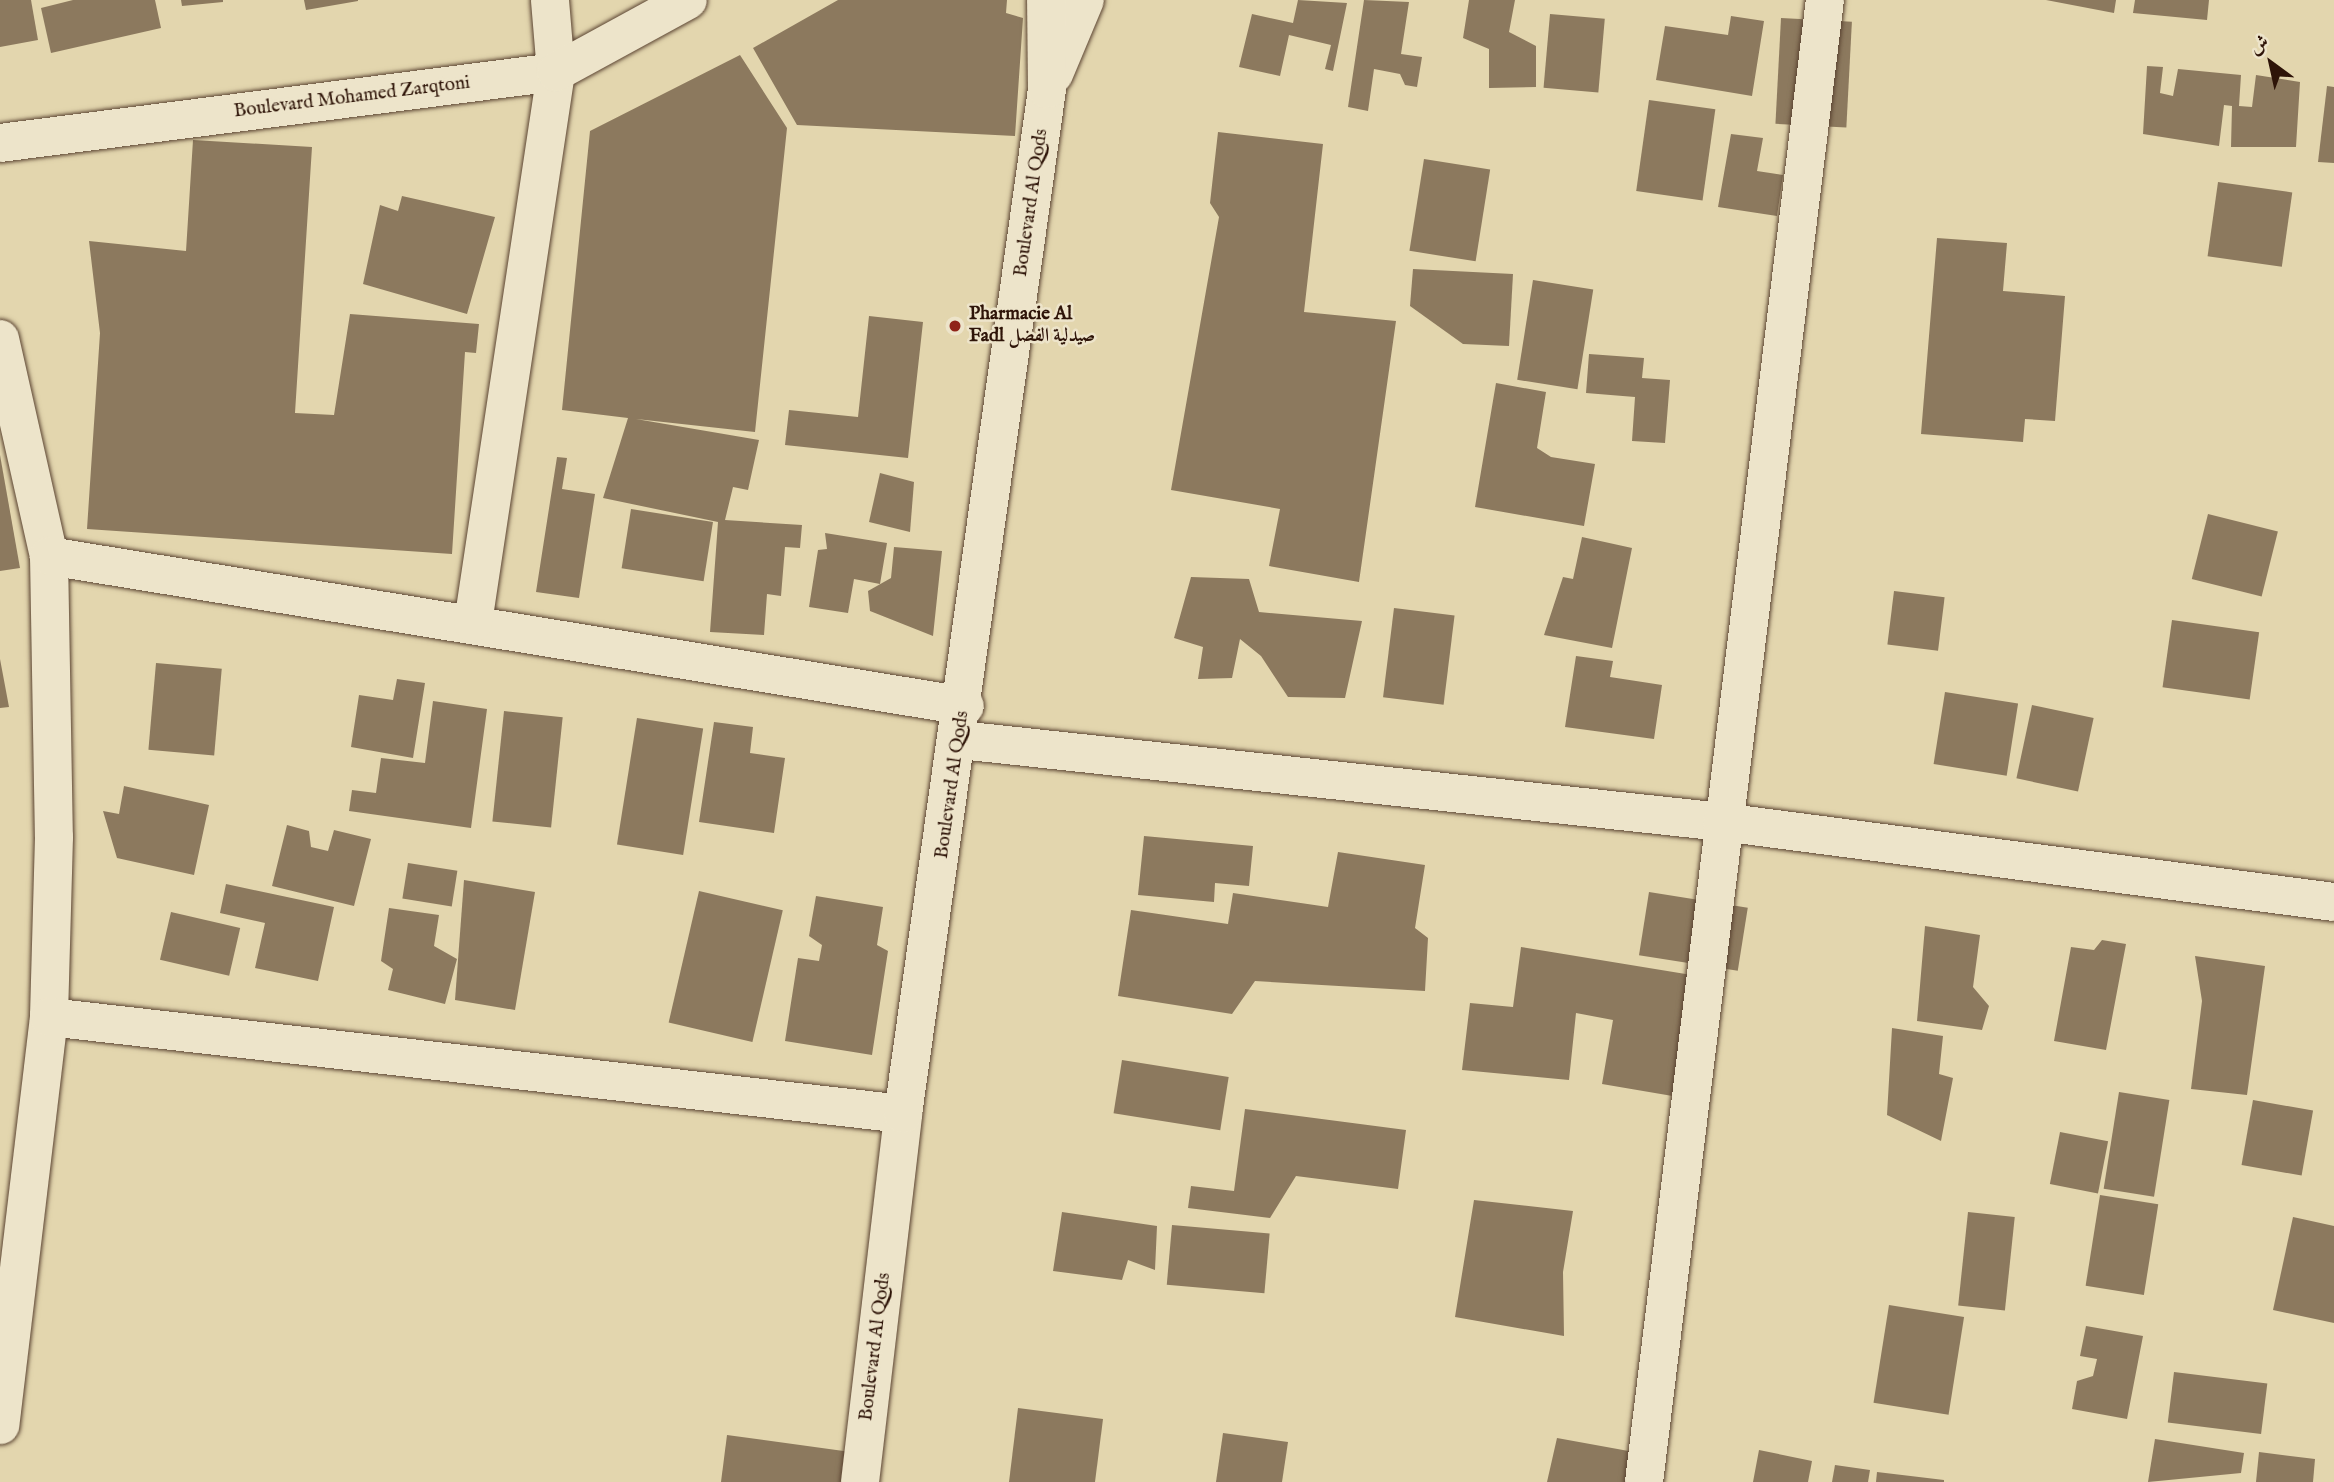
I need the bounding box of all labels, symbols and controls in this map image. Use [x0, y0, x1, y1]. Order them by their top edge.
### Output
north arrow [2236, 28, 2306, 98]
text: ش [2245, 30, 2274, 61]
street label: Boulevard Mohamed Zarqtoni [233, 72, 471, 124]
street label: Boulevard Al Qods [1010, 128, 1054, 278]
place label: Pharmacie Al Fadl صيدلية الفضل [969, 304, 1095, 348]
marker: Pharmacie Al Fadl صيدلية الفضل [947, 318, 963, 334]
street label: Boulevard Al Qods [931, 710, 975, 860]
street label: Boulevard Al Qods [856, 1272, 896, 1422]

